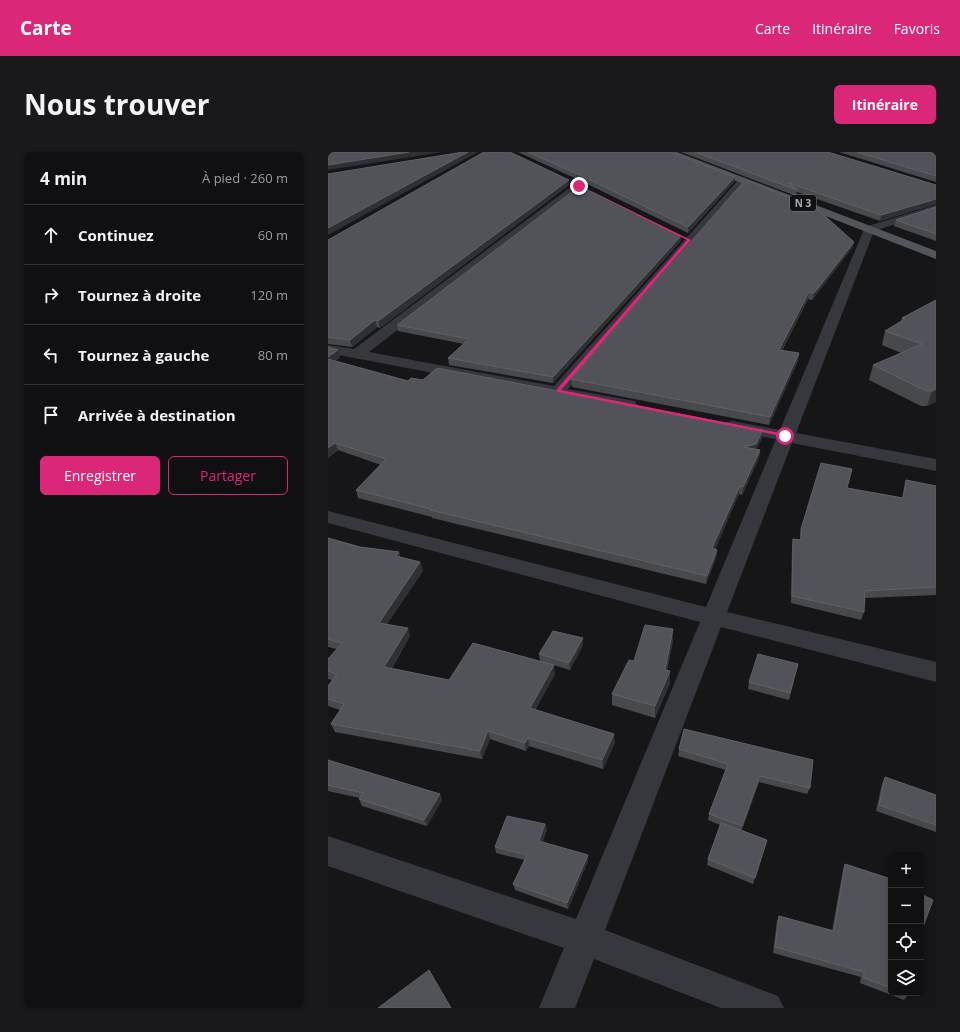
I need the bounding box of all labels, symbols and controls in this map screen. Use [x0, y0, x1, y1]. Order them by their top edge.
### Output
text: Carte [20, 15, 72, 41]
text: Carte [755, 19, 790, 38]
text: Itinéraire [812, 19, 872, 38]
text: Favoris [894, 19, 940, 38]
text: Nous trouver [24, 85, 210, 123]
button: Itinéraire [834, 85, 936, 124]
text: 4 min [40, 167, 87, 190]
text: À pied · 260 m [202, 169, 288, 187]
route end [570, 177, 588, 195]
road number: N 3 [790, 195, 816, 211]
icon: ahead [40, 224, 62, 246]
text: Continuez [78, 225, 154, 245]
text: 60 m [258, 226, 288, 244]
icon: right [40, 284, 62, 306]
text: Tournez à droite [78, 285, 201, 305]
text: 120 m [250, 286, 288, 304]
icon: left [40, 344, 62, 366]
text: Tournez à gauche [78, 345, 209, 365]
text: 80 m [258, 346, 288, 364]
icon: arrive [40, 404, 62, 426]
text: Arrivée à destination [78, 405, 236, 425]
route start [776, 427, 794, 445]
button: Enregistrer [40, 456, 160, 495]
button: Partager [168, 456, 288, 495]
map controls [888, 852, 924, 996]
button: + [888, 852, 924, 888]
button: − [888, 888, 924, 924]
button: locate [888, 924, 924, 960]
button: layers [888, 960, 924, 996]

